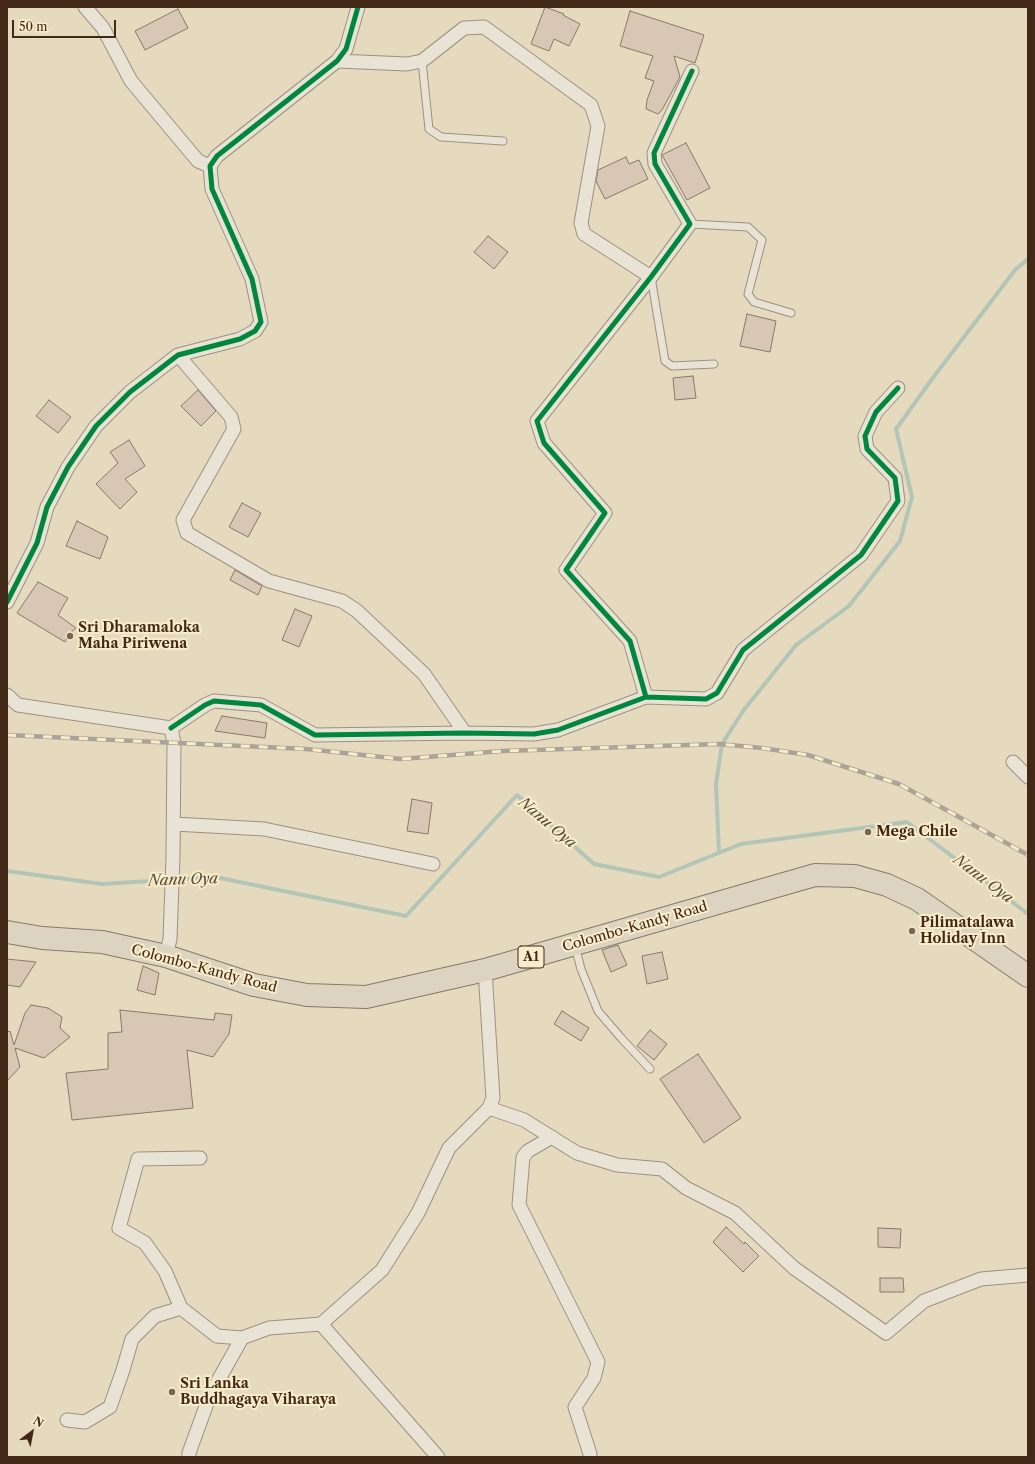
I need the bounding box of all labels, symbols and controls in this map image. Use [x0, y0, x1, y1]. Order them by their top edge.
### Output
scale bar [14, 12, 118, 38]
text: 50 m [19, 19, 48, 34]
place label: Sri Dharamaloka Maha Piriwena [78, 620, 200, 652]
marker: Sri Dharamaloka Maha Piriwena [65, 631, 75, 641]
water label: Nanu Oya [514, 794, 580, 852]
place label: Mega Chile [876, 824, 958, 840]
marker: Mega Chile [863, 827, 873, 837]
water label: Nanu Oya [950, 851, 1016, 907]
water label: Nanu Oya [148, 870, 218, 890]
street label: Colombo-Kandy Road [561, 898, 709, 956]
place label: Pilimatalawa Holiday Inn [920, 915, 1014, 948]
marker: Pilimatalawa Holiday Inn [907, 926, 917, 936]
street label: Colombo-Kandy Road [129, 941, 279, 997]
road number: A1 [518, 946, 544, 968]
place label: Sri Lanka Buddhagaya Viharaya [180, 1376, 336, 1408]
marker: Sri Lanka Buddhagaya Viharaya [167, 1387, 177, 1397]
north arrow [12, 1412, 52, 1452]
text: N [31, 1413, 46, 1430]

